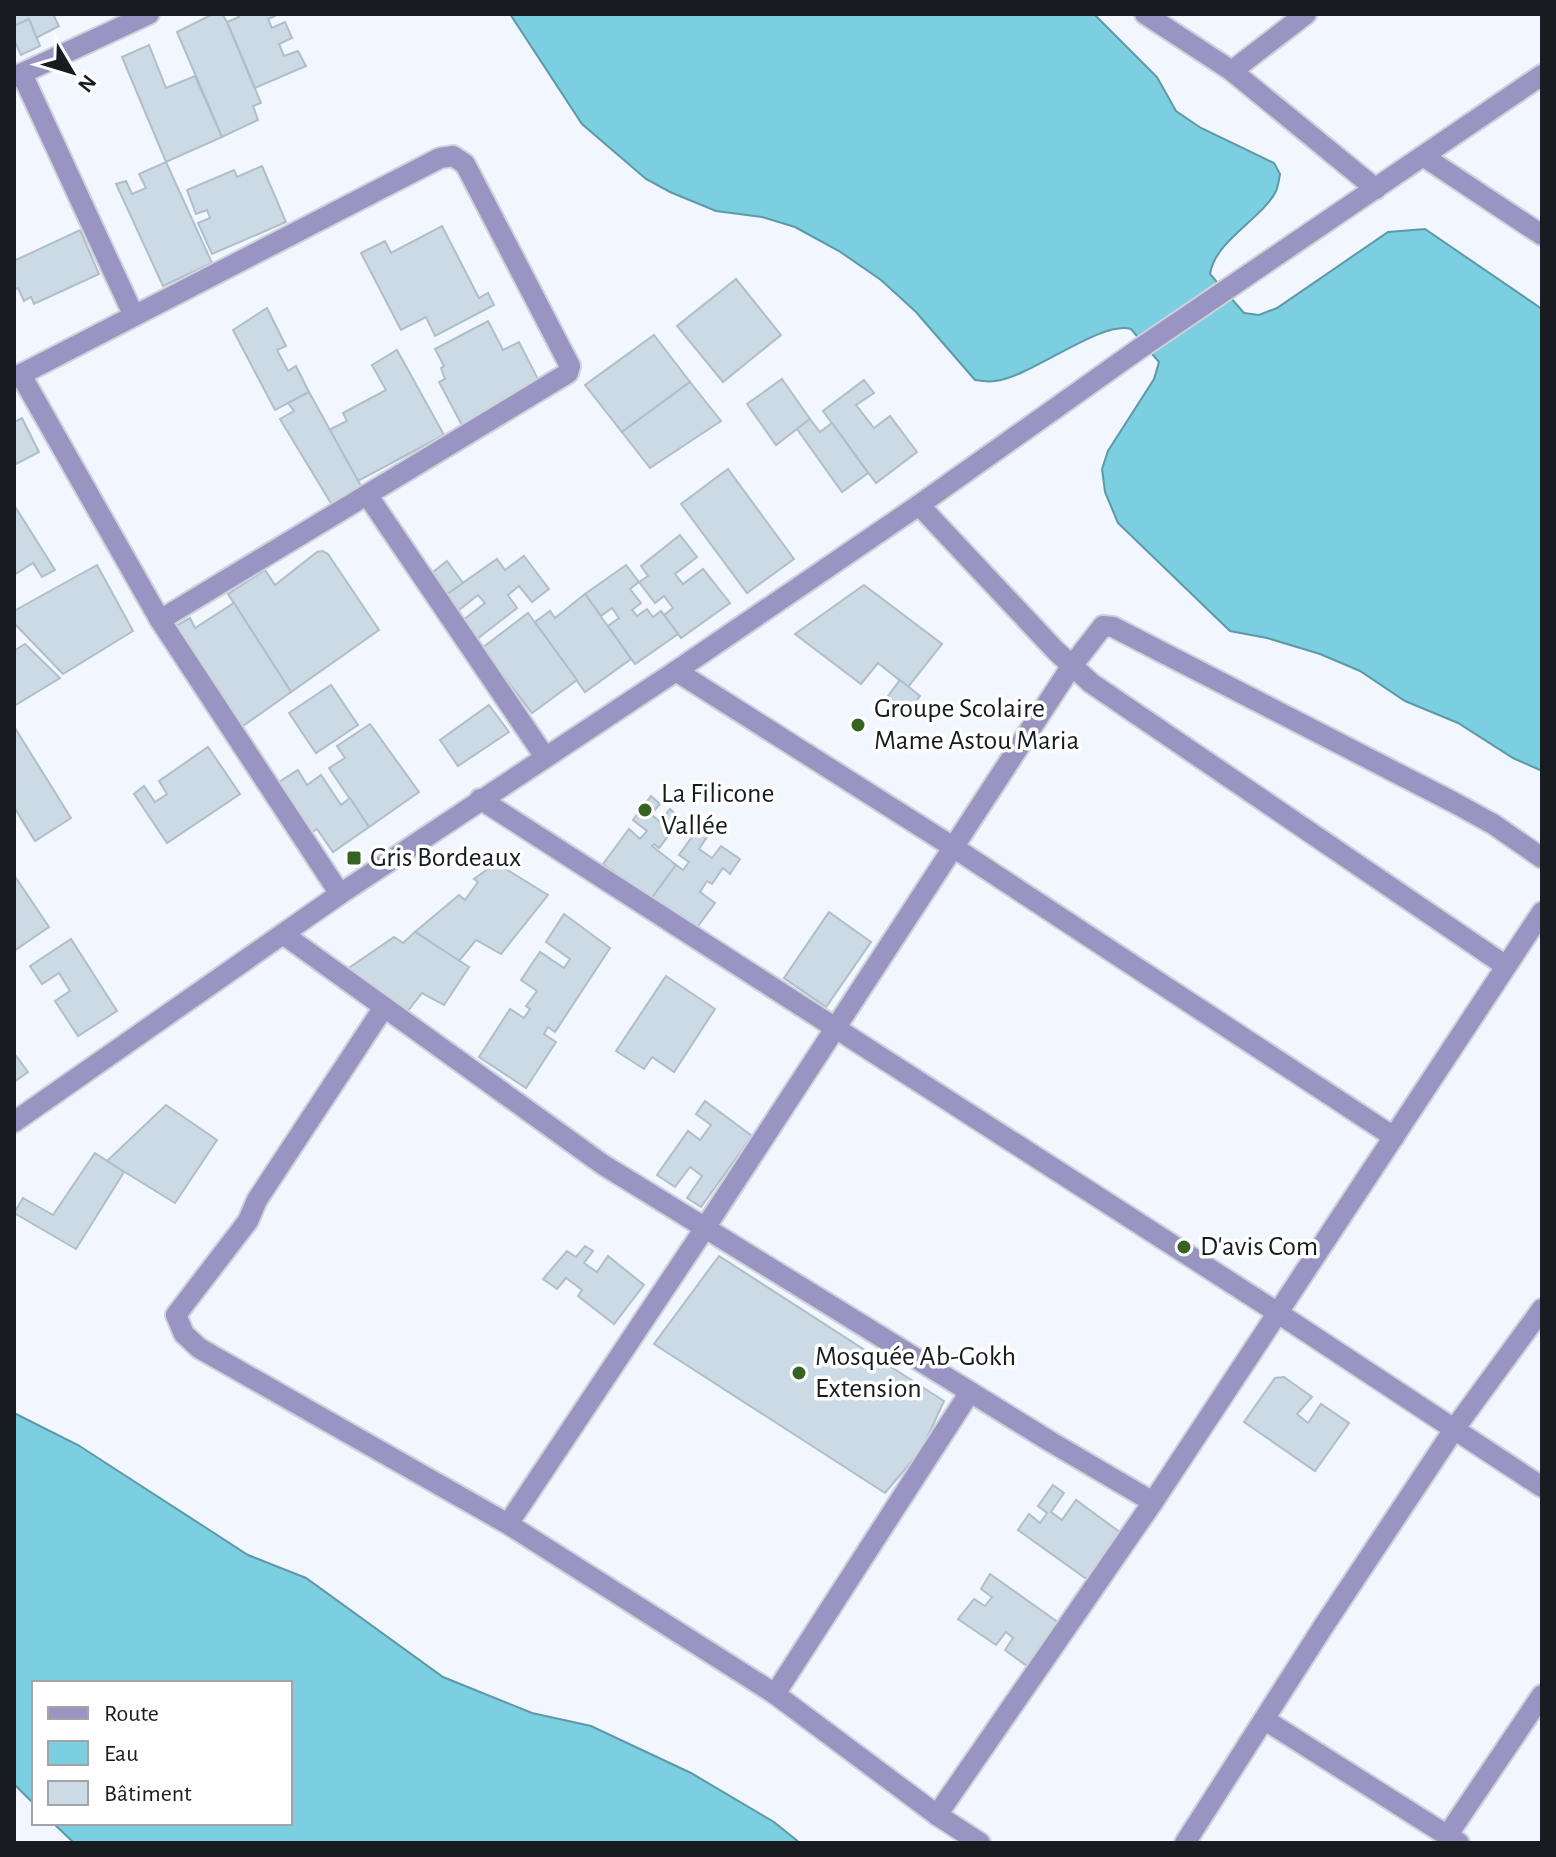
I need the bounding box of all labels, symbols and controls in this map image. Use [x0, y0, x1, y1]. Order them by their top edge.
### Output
north arrow [32, 32, 112, 112]
text: N [74, 71, 100, 96]
place label: Groupe Scolaire Mame Astou Maria [874, 695, 1079, 755]
marker: Groupe Scolaire Mame Astou Maria [849, 716, 867, 734]
place label: La Filicone Vallée [661, 780, 774, 840]
marker: La Filicone Vallée [636, 801, 654, 819]
place label: Gris Bordeaux [370, 844, 521, 872]
marker: Gris Bordeaux [345, 849, 363, 867]
place label: D'avis Com [1200, 1233, 1318, 1261]
marker: D'avis Com [1175, 1238, 1193, 1256]
place label: Mosquée Ab-Gokh Extension [815, 1343, 1016, 1403]
marker: Mosquée Ab-Gokh Extension [790, 1364, 808, 1382]
legend [32, 1681, 292, 1825]
text: Route [104, 1702, 159, 1726]
text: Eau [104, 1742, 138, 1766]
text: Bâtiment [104, 1782, 192, 1806]

